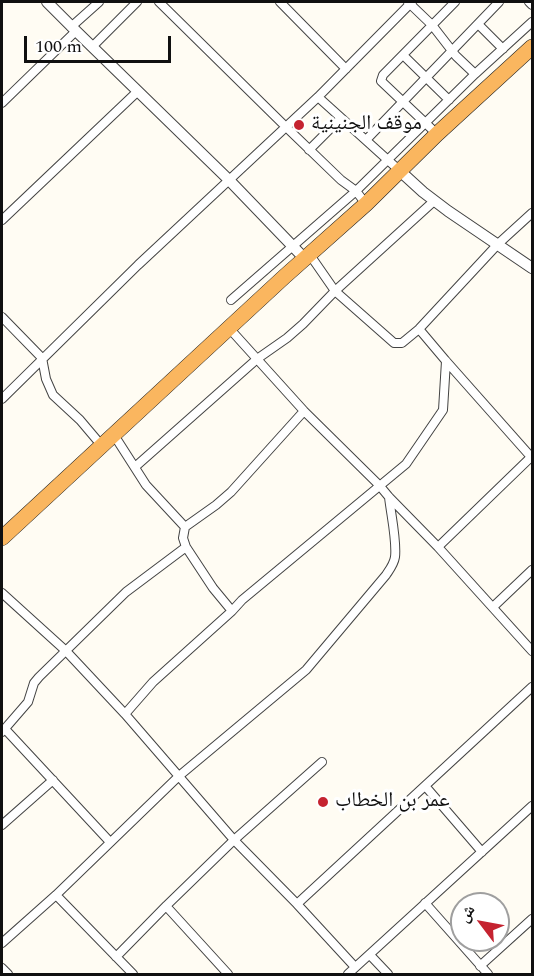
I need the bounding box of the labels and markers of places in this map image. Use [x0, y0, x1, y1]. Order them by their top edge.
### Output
place label: موقف الجنينية [311, 112, 422, 138]
marker: موقف الجنينية [292, 118, 306, 132]
place label: عمر بن الخطاب [335, 789, 449, 815]
marker: عمر بن الخطاب [316, 795, 330, 809]

